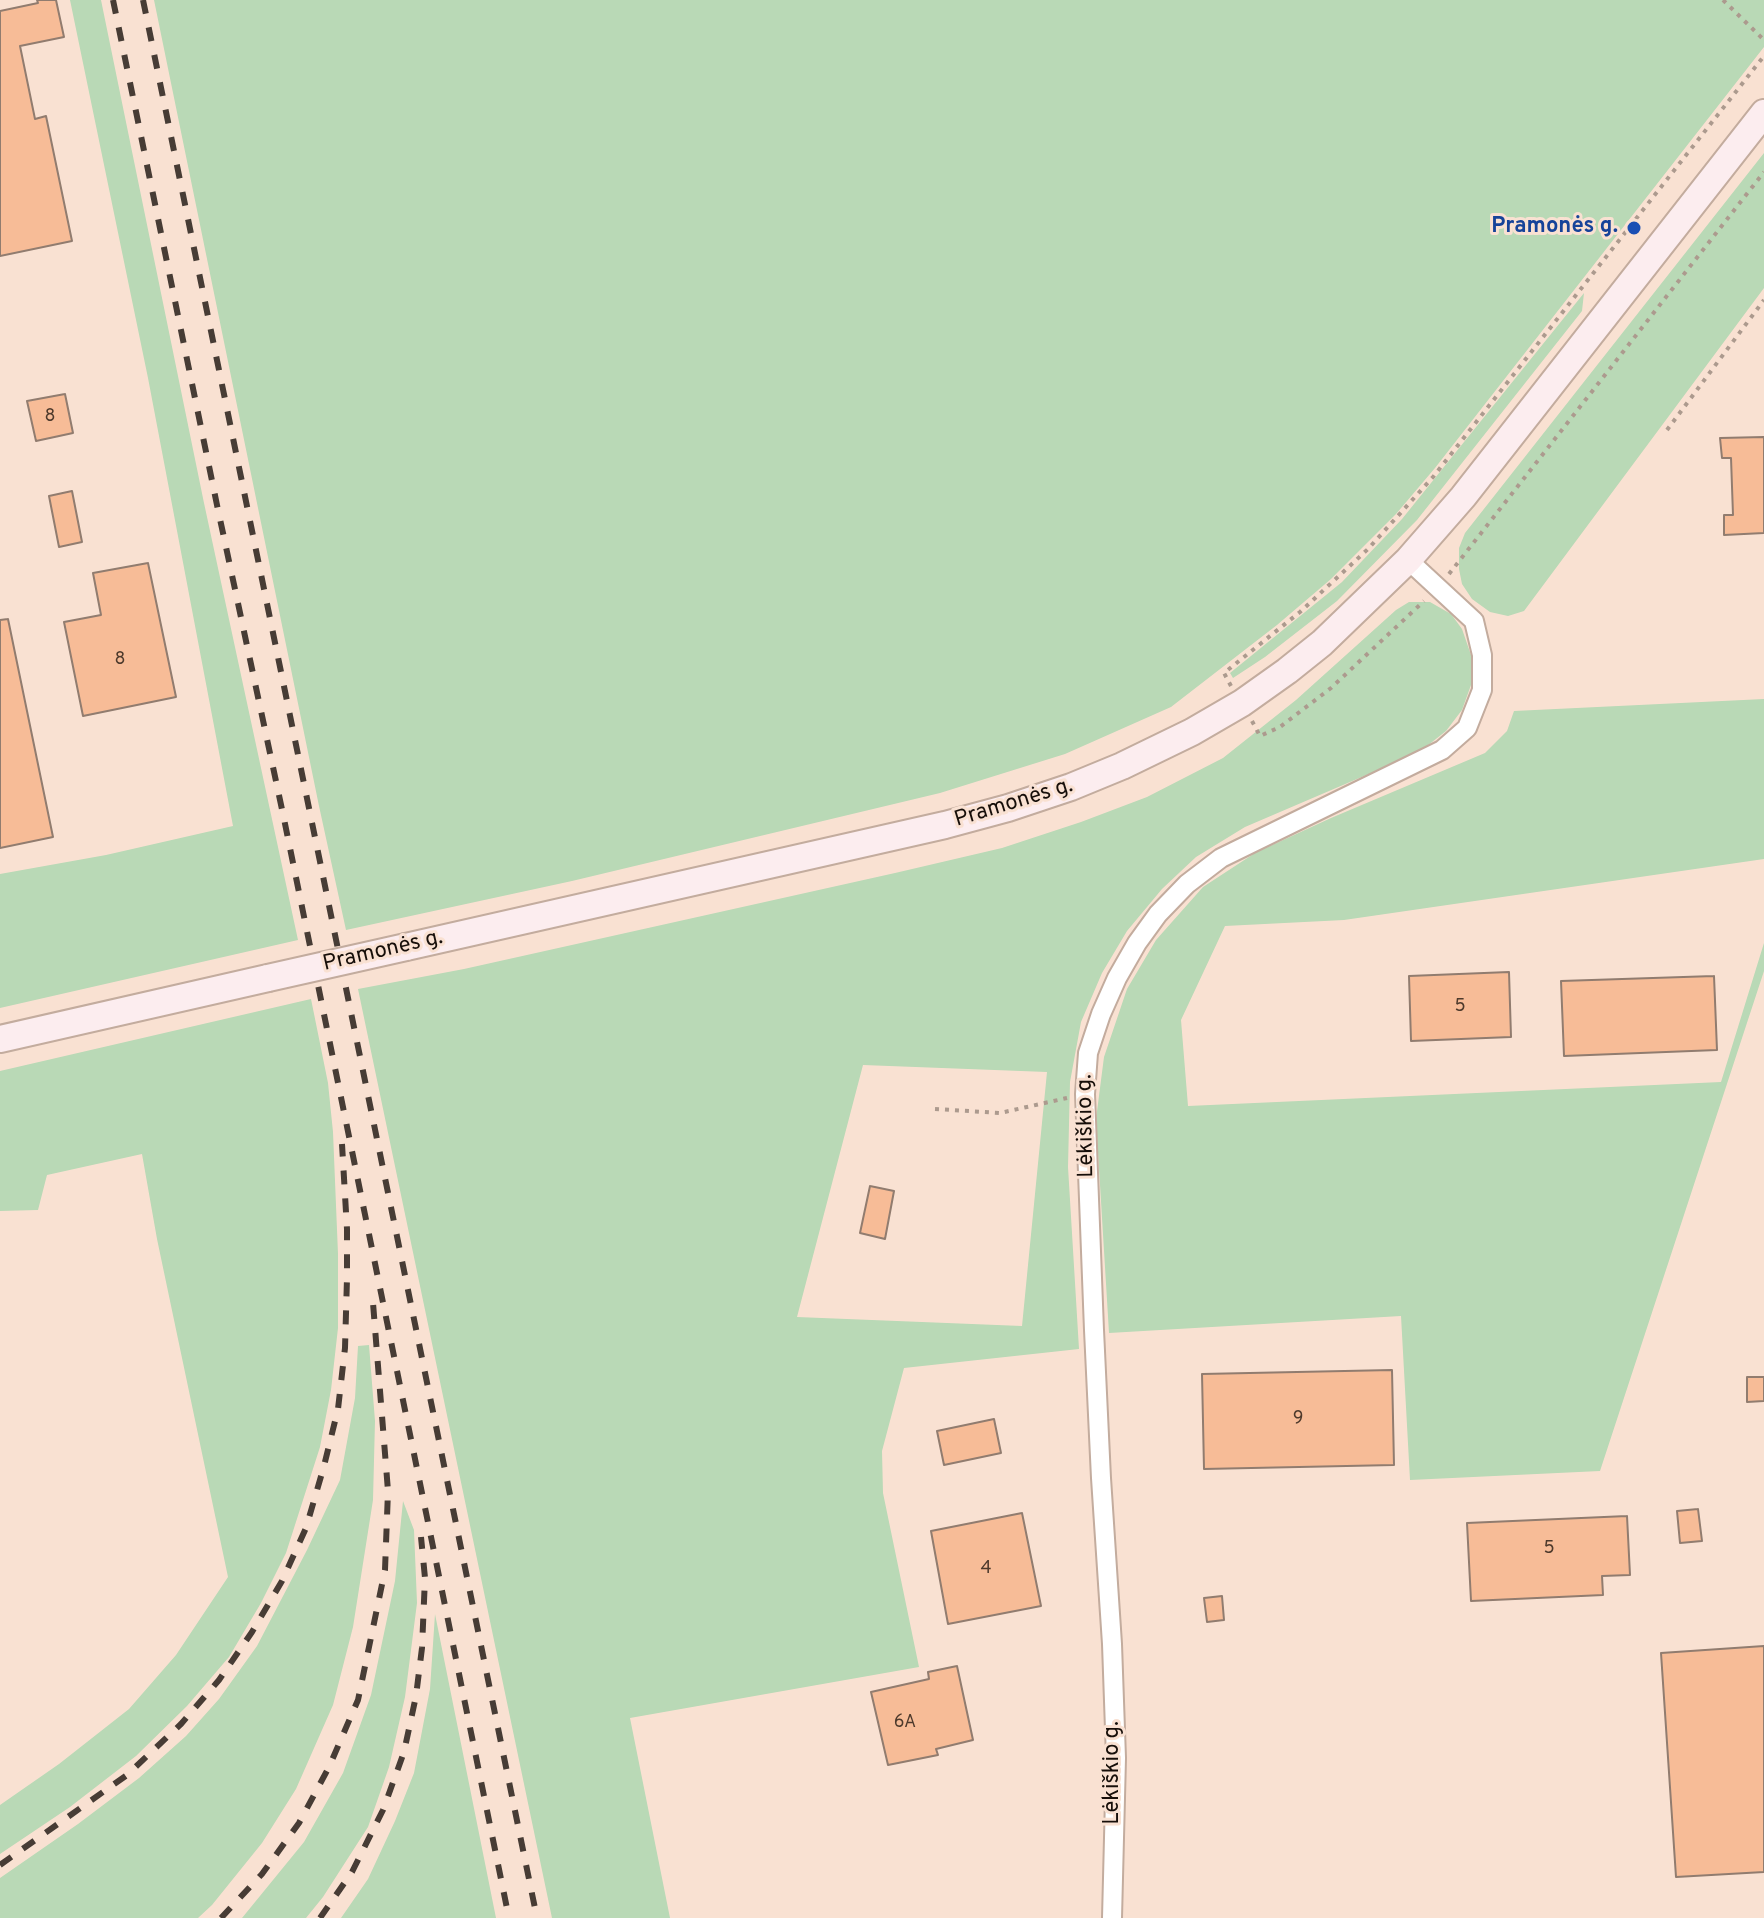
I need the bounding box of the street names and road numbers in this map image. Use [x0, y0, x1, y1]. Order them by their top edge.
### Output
street label: Pramonės g. [952, 774, 1076, 834]
street label: Pramonės g. [321, 925, 445, 979]
street label: Lėkiškio g. [1073, 1074, 1101, 1178]
street label: Lėkiškio g. [1101, 1721, 1127, 1825]

